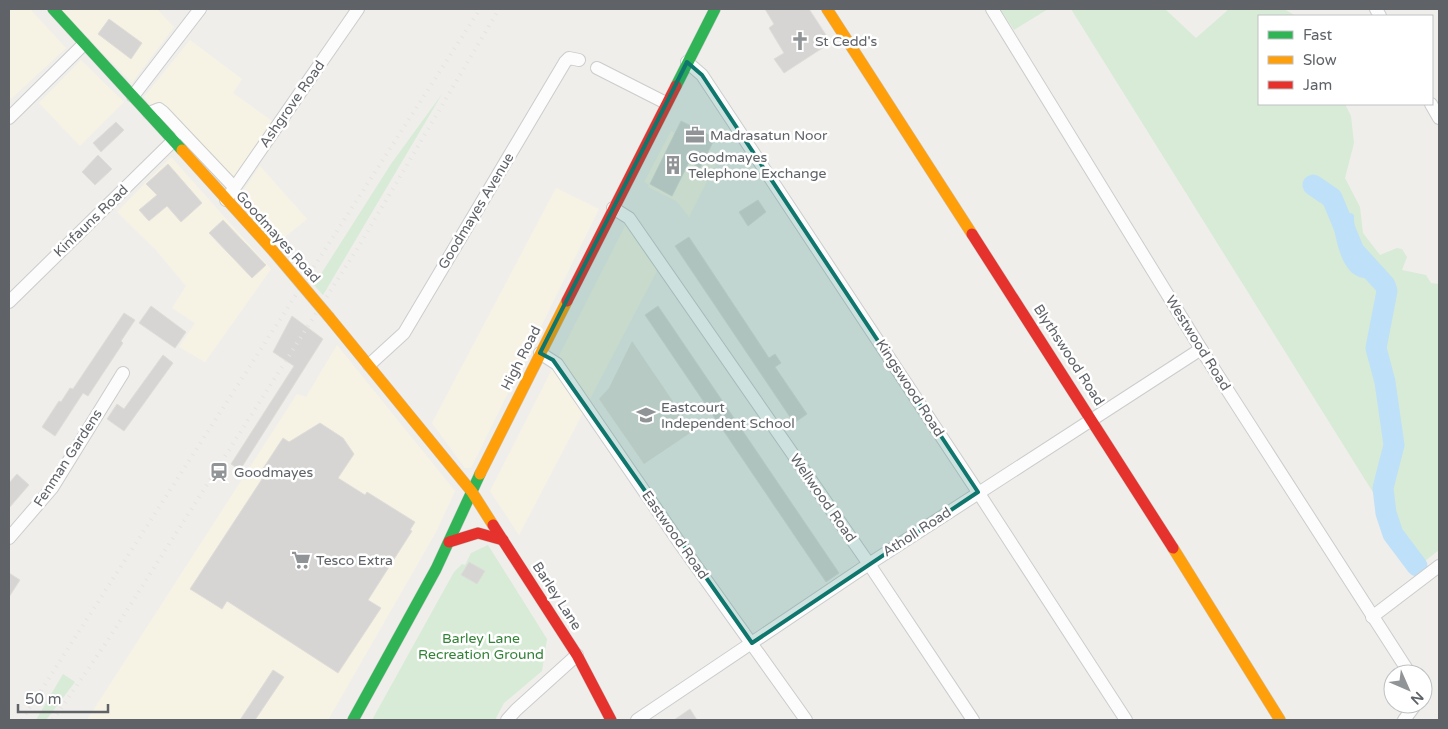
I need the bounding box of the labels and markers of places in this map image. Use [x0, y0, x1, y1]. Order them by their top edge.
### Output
church icon: St Cedd's [789, 30, 811, 52]
place label: St Cedd's [815, 33, 878, 50]
office icon: Madrasatun Noor [684, 124, 706, 146]
place label: Madrasatun Noor [710, 127, 828, 144]
place label: Goodmayes Telephone Exchange [688, 149, 826, 182]
building icon: Goodmayes Telephone Exchange [662, 154, 684, 176]
place label: Eastcourt Independent School [661, 399, 795, 432]
school or university icon: Eastcourt Independent School [635, 404, 657, 426]
station icon: Goodmayes [208, 461, 230, 483]
place label: Goodmayes [234, 464, 313, 481]
supermarket icon: Tesco Extra [290, 549, 312, 571]
place label: Tesco Extra [316, 552, 393, 569]

